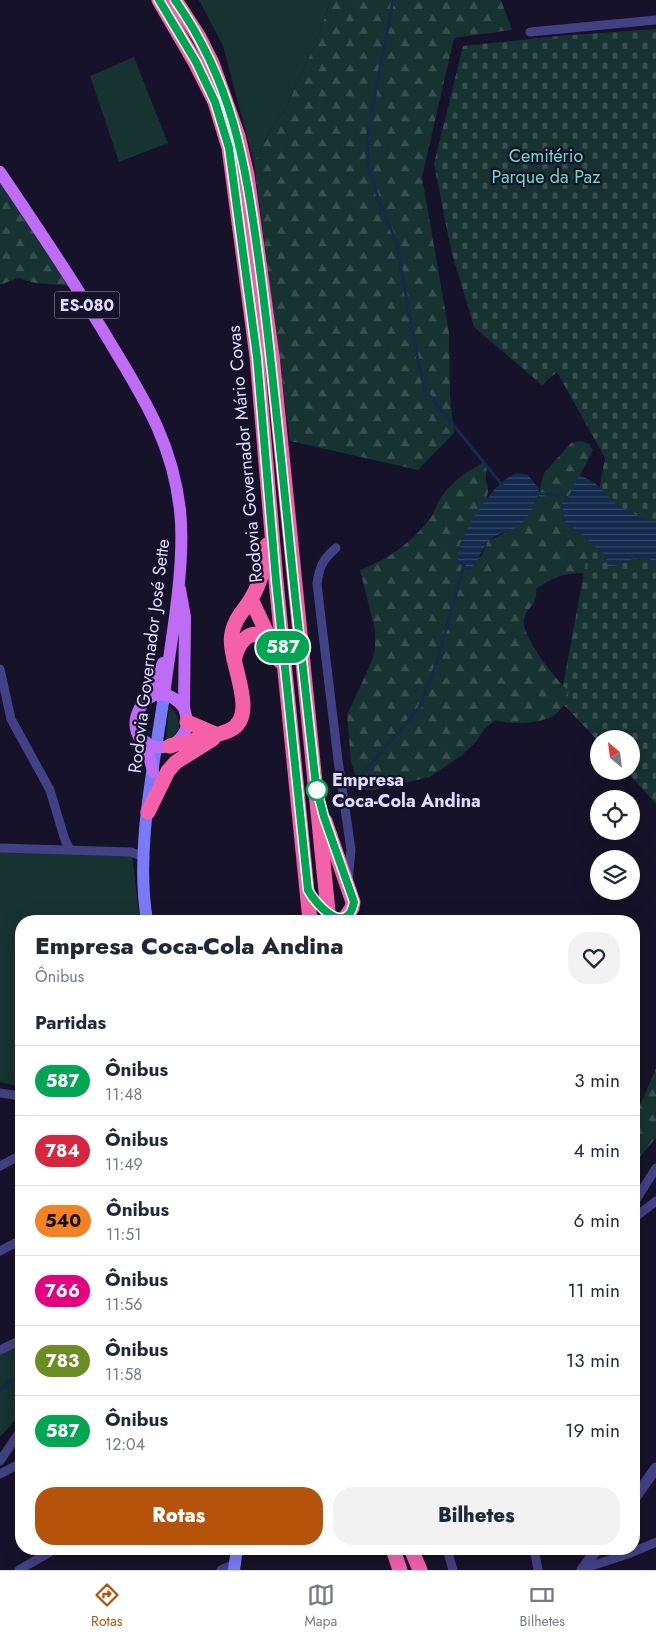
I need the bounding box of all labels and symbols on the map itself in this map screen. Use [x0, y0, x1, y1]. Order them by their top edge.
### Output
park label: Cemitério Parque da Paz [492, 143, 601, 190]
road number: ES-080 [54, 292, 120, 318]
street label: Rodovia Governador Mário Covas [221, 324, 269, 584]
street label: Rodovia Governador José Sette [122, 537, 176, 775]
line badge: 587 [254, 631, 312, 663]
north arrow [590, 730, 640, 780]
place label: Empresa Coca-Cola Andina [332, 767, 481, 814]
marker: Empresa Coca-Cola Andina [306, 779, 328, 801]

